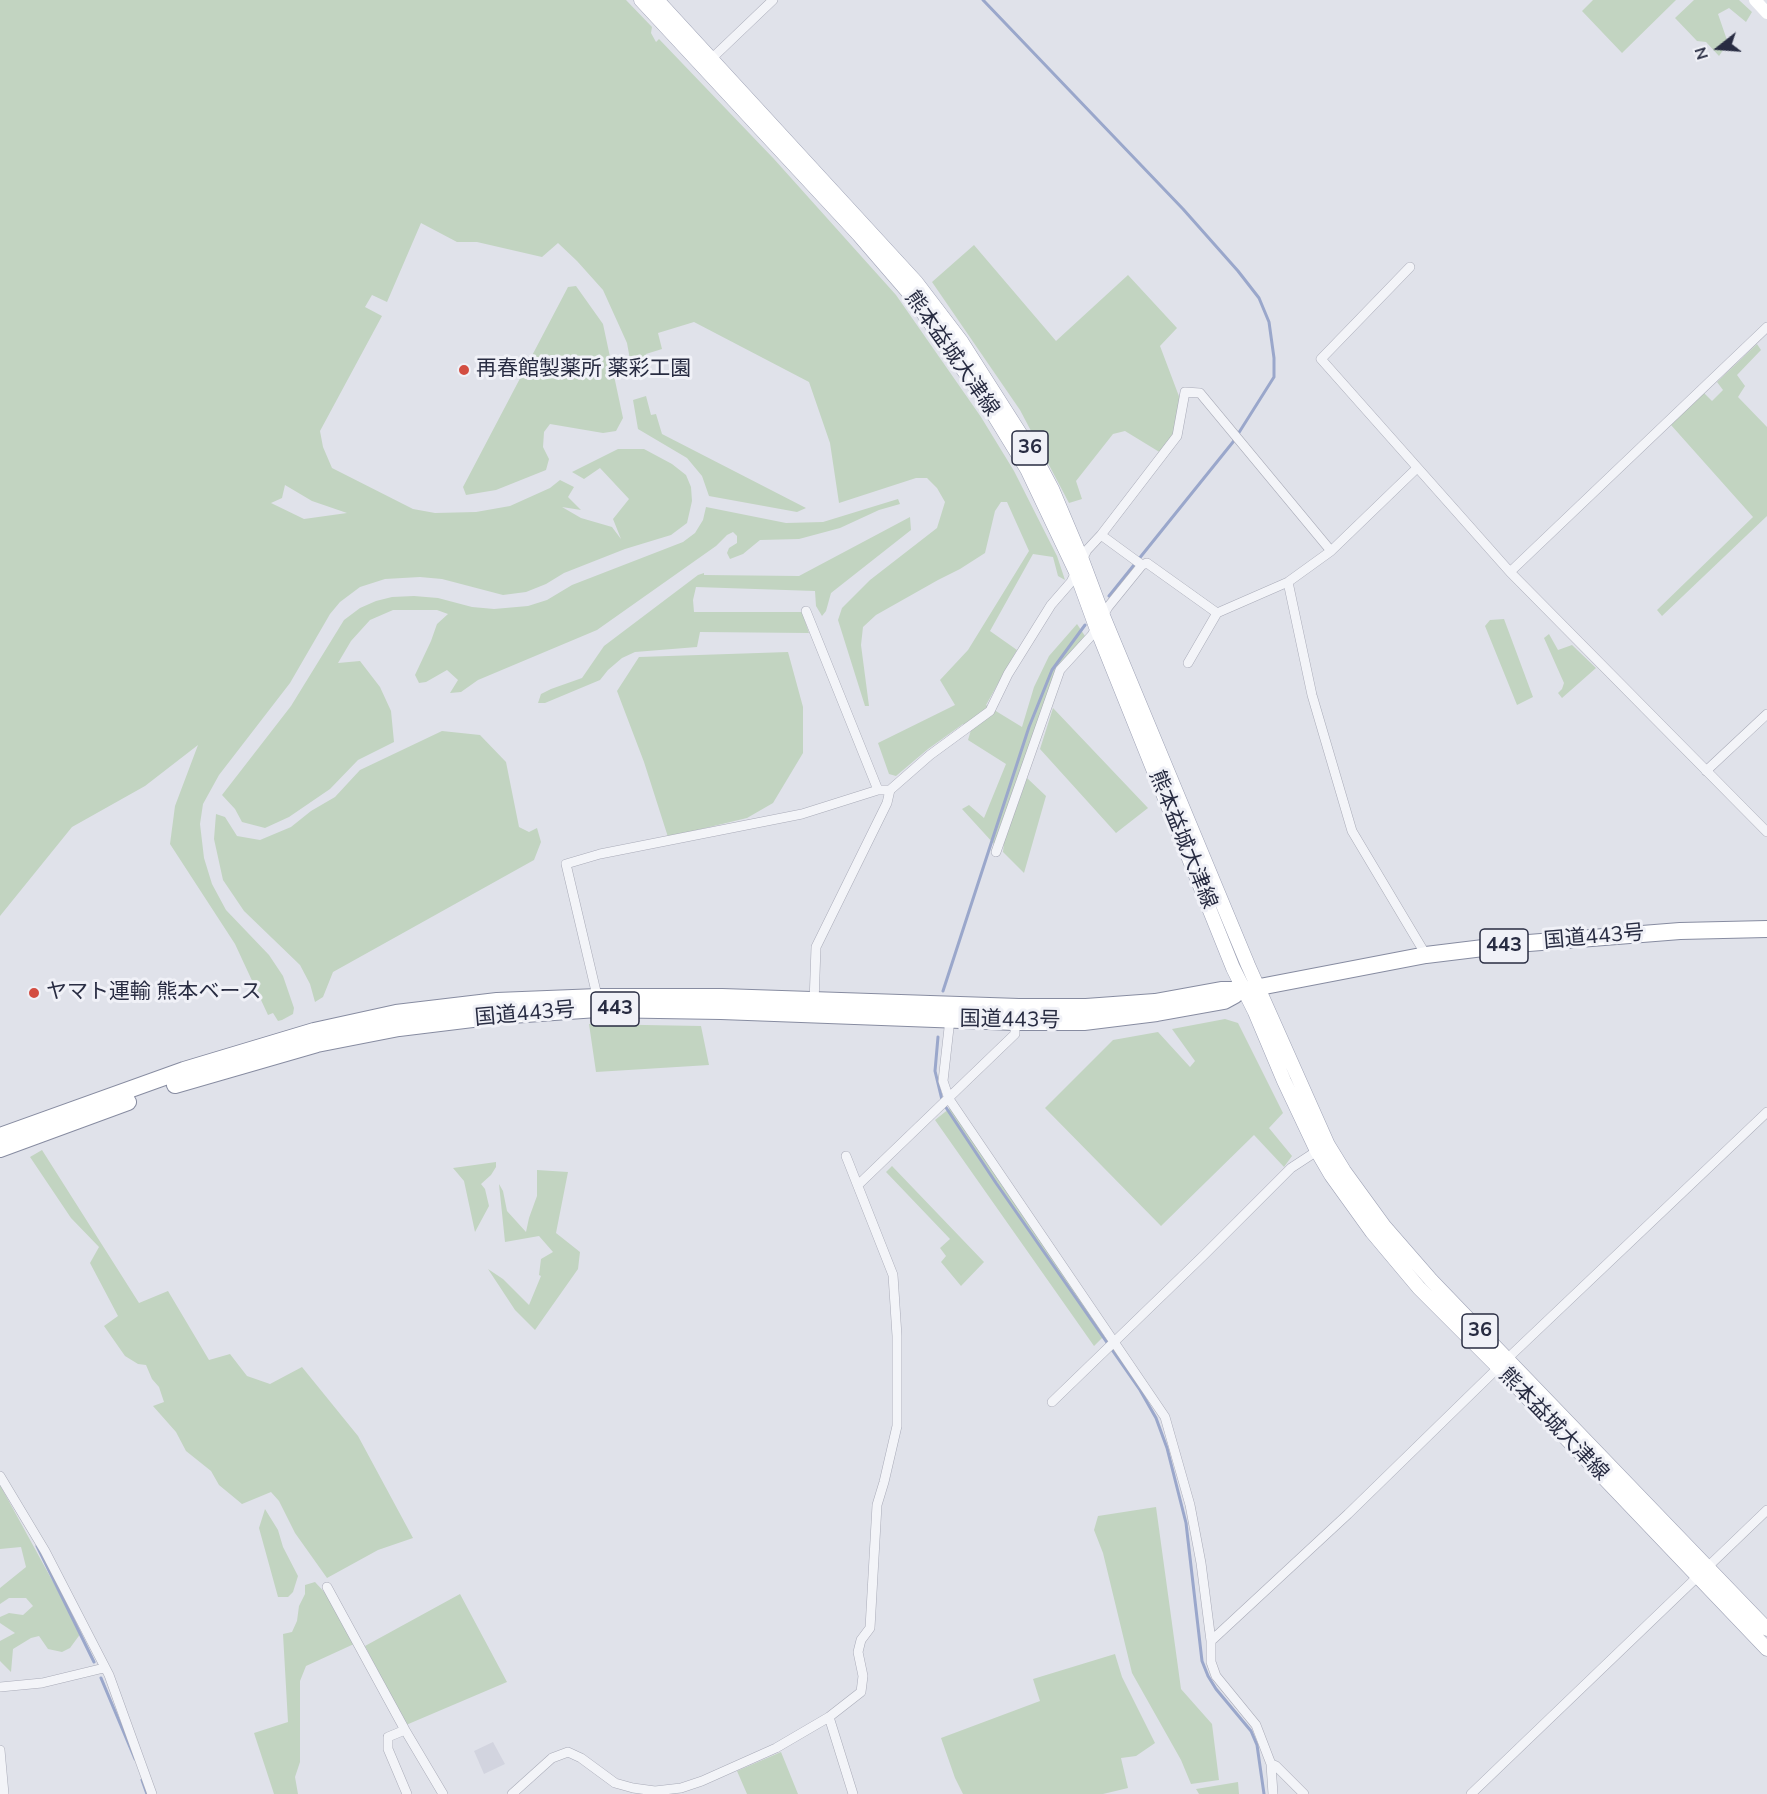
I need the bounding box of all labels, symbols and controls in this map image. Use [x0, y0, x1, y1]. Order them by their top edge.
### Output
north arrow [1689, 18, 1749, 78]
text: N [1690, 44, 1714, 62]
street label: 熊本益城大津線 [899, 287, 1003, 421]
place label: 再春館製薬所 薬彩工園 [476, 357, 691, 383]
marker: 再春館製薬所 薬彩工園 [457, 363, 471, 377]
road number: 36 [1012, 431, 1048, 465]
street label: 熊本益城大津線 [1143, 767, 1221, 913]
street label: 国道443号 [1543, 921, 1645, 955]
road number: 443 [1480, 929, 1528, 963]
place label: ヤマト運輸 熊本ベース [46, 980, 261, 1006]
marker: ヤマト運輸 熊本ベース [27, 986, 41, 1000]
road number: 443 [591, 992, 639, 1026]
street label: 国道443号 [474, 998, 576, 1032]
street label: 国道443号 [959, 1008, 1061, 1034]
road number: 36 [1462, 1314, 1498, 1348]
street label: 熊本益城大津線 [1493, 1363, 1613, 1487]

